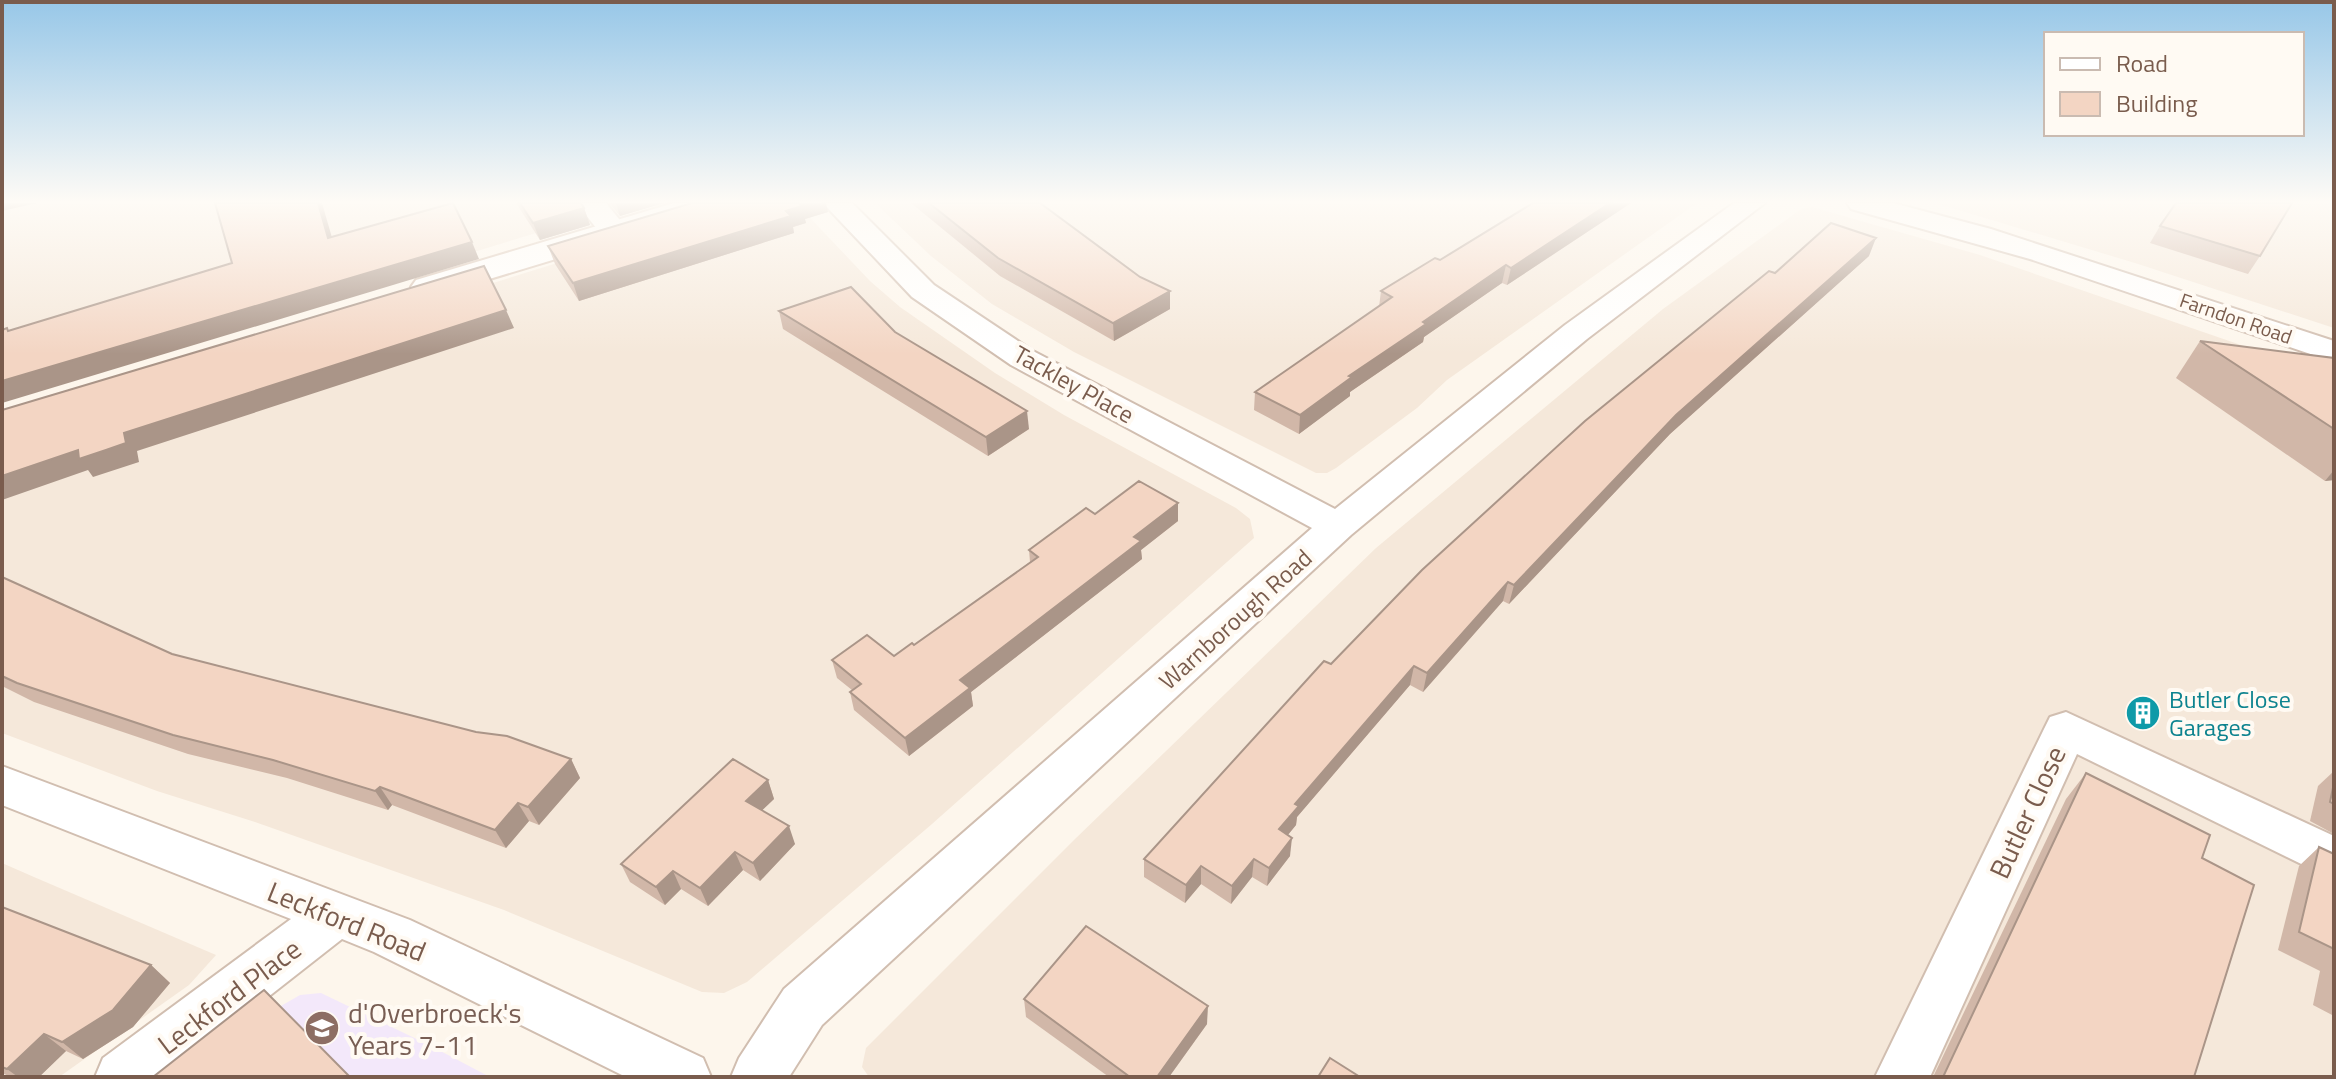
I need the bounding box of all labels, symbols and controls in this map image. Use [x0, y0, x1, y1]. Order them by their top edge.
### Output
legend [2044, 32, 2304, 136]
text: Road [2116, 45, 2168, 81]
text: Building [2116, 85, 2198, 121]
street label: Farndon Road [2176, 284, 2296, 352]
street label: Tackley Place [1007, 336, 1141, 432]
street label: Warnborough Road [1150, 540, 1320, 698]
place label: Butler Close Garages [2169, 681, 2291, 745]
building icon: Butler Close Garages [2124, 694, 2162, 732]
street label: Butler Close [1977, 739, 2077, 885]
street label: Leckford Road [261, 870, 433, 972]
street label: Leckford Place [148, 928, 310, 1064]
place label: d'Overbroeck's Years 7-11 [348, 991, 522, 1066]
school or university icon: d'Overbroeck's Years 7-11 [303, 1009, 341, 1047]

